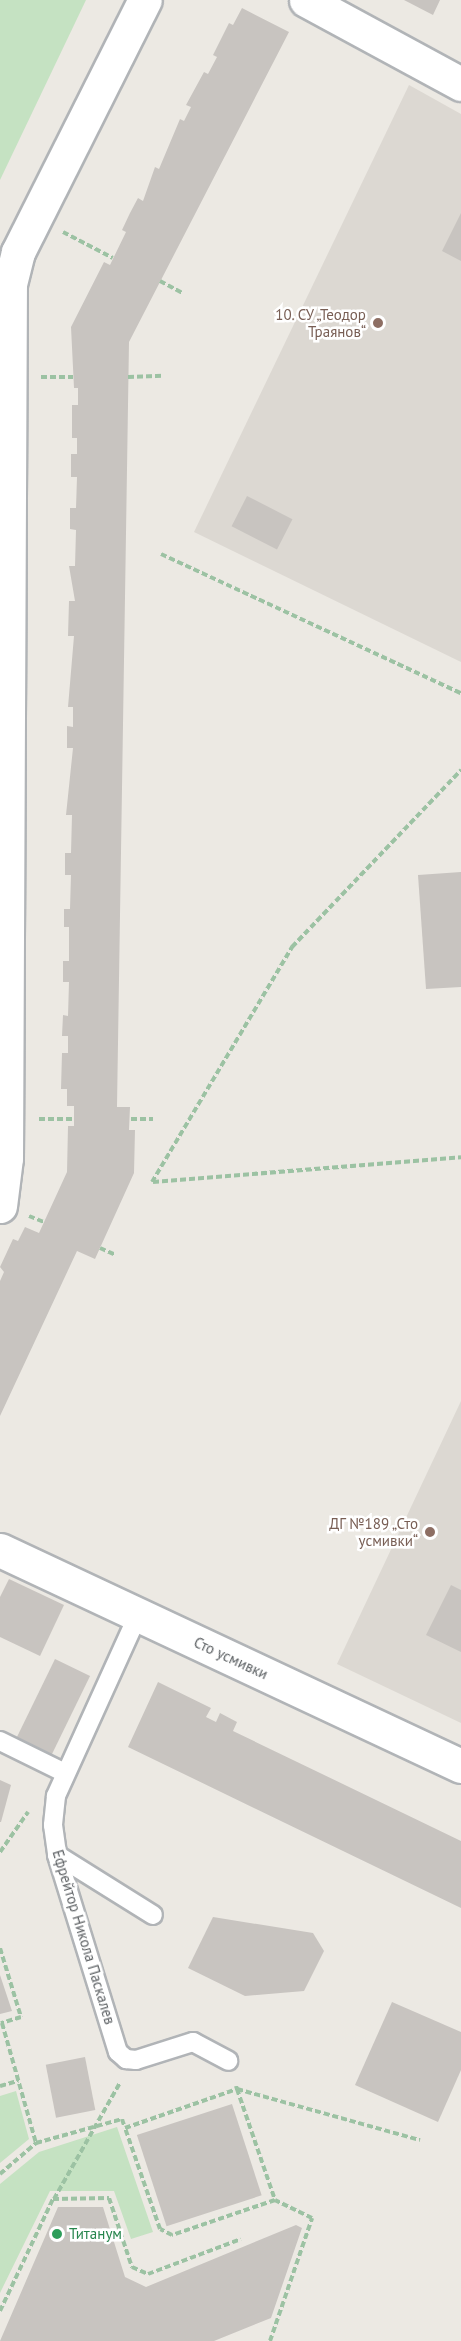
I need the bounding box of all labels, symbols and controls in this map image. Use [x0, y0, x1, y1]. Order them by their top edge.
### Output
place label: 10. СУ „Теодор Траянов“ [273, 305, 366, 340]
marker: 10. СУ „Теодор Траянов“ [371, 316, 385, 330]
place label: ДГ №189 „Сто усмивки“ [328, 1514, 418, 1549]
marker: ДГ №189 „Сто усмивки“ [423, 1525, 437, 1539]
street label: Сто усмивки [191, 1633, 271, 1683]
street label: Ефрейтор Никола Паскалев [49, 1848, 119, 2026]
place label: Титанум [69, 2225, 122, 2243]
marker: Титанум [50, 2227, 64, 2241]

